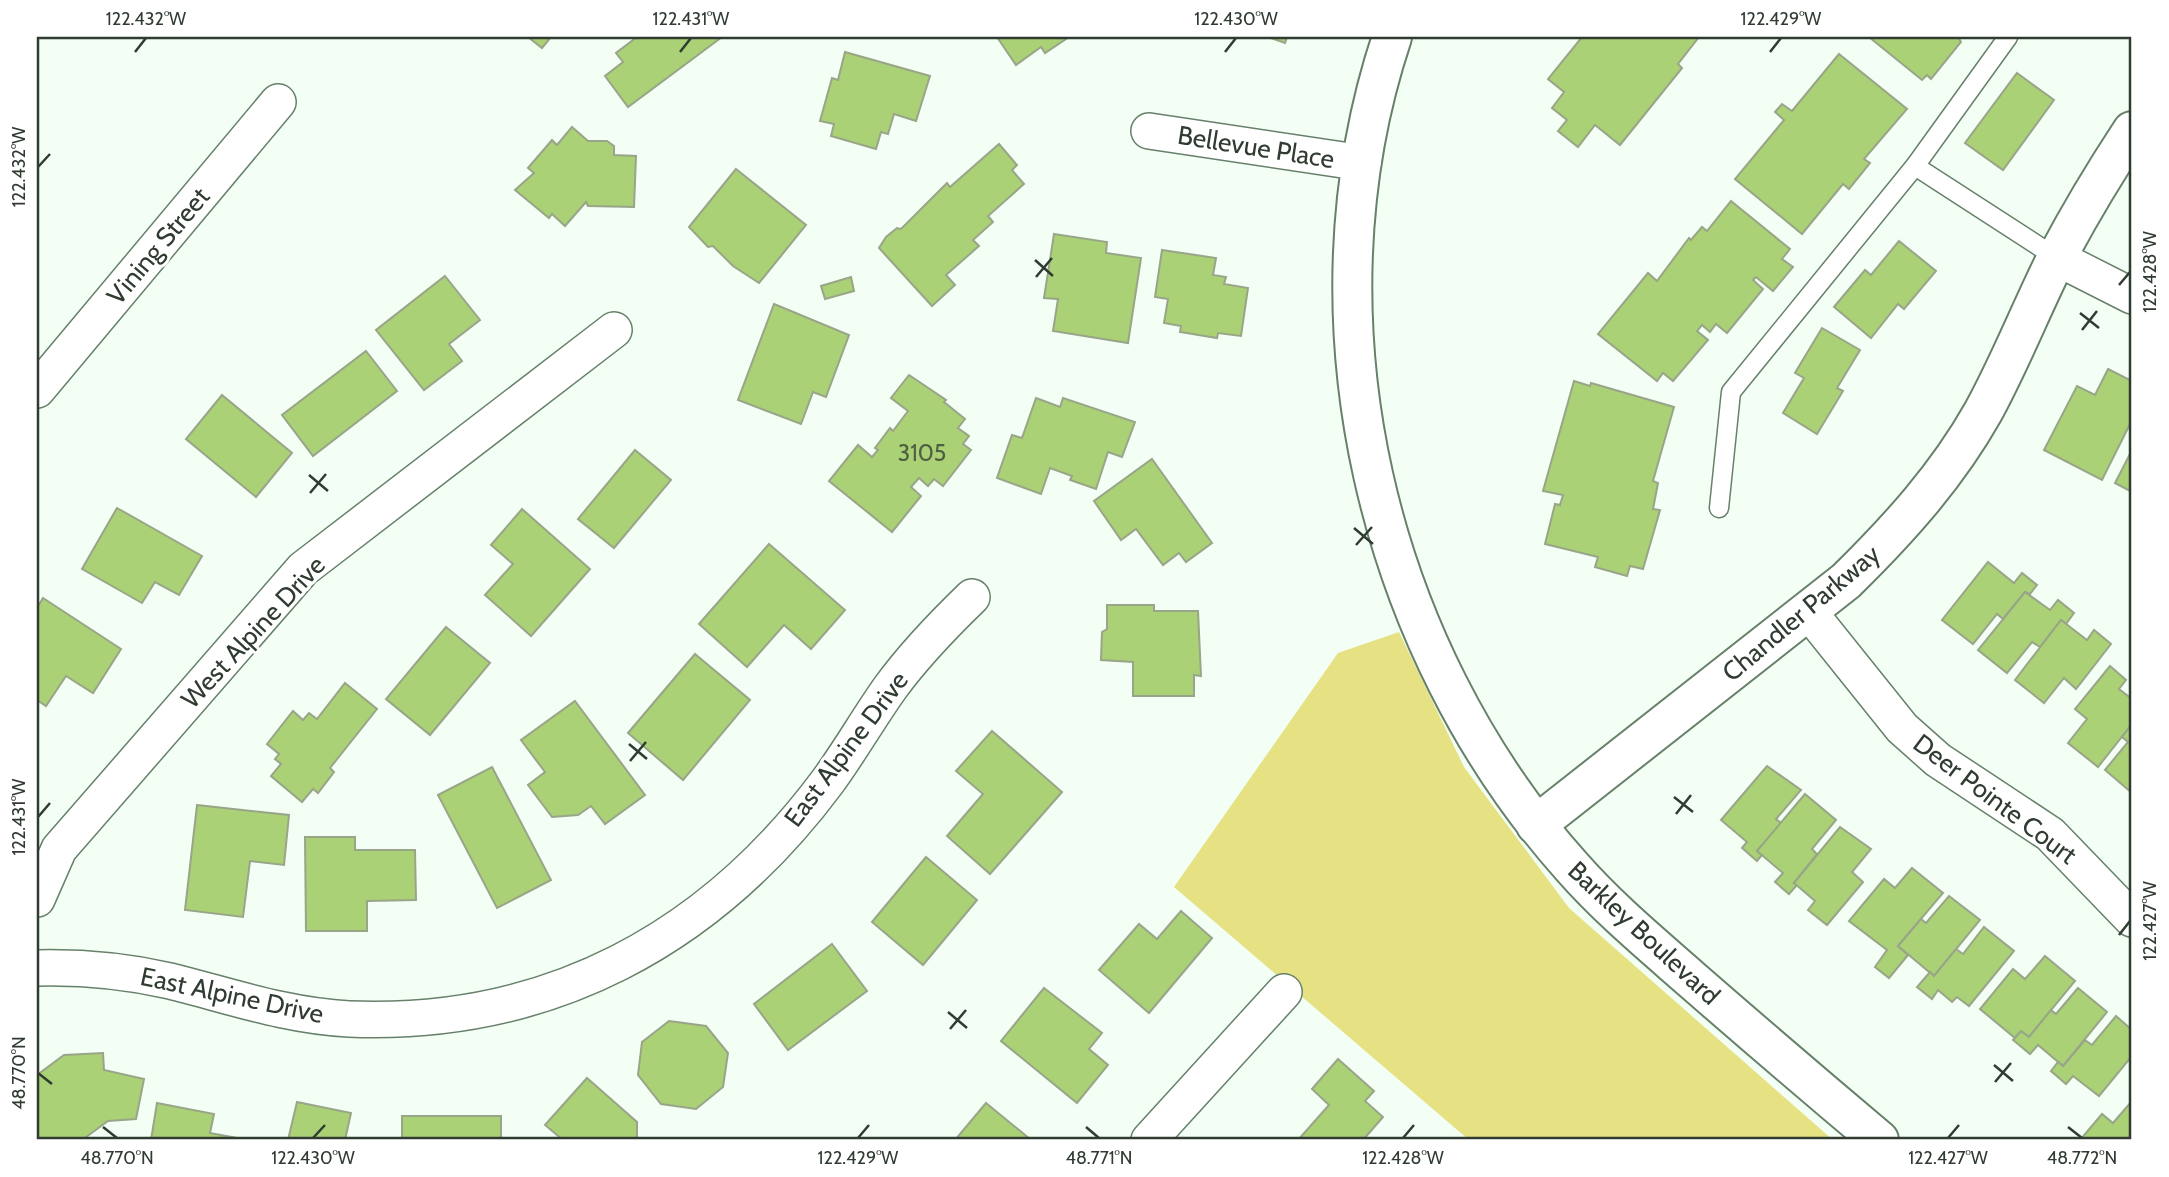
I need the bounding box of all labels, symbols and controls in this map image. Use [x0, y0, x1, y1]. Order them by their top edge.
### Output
text: 122.432°W [106, 8, 186, 30]
text: 122.431°W [653, 8, 729, 30]
text: 122.430°W [1194, 8, 1278, 30]
text: 122.429°W [1741, 8, 1821, 30]
street label: Bellevue Place [1175, 119, 1337, 175]
text: 122.432°W [8, 127, 30, 207]
street label: Vining Street [100, 181, 216, 311]
text: 122.428°W [2139, 231, 2161, 313]
house number: 3105 [898, 439, 946, 467]
street label: Chandler Parkway [1716, 538, 1886, 688]
street label: West Alpine Drive [174, 549, 332, 715]
street label: East Alpine Drive [777, 665, 915, 833]
street label: Deer Pointe Court [1907, 727, 2083, 871]
text: 122.431°W [8, 779, 30, 855]
street label: Barkley Boulevard [1561, 854, 1727, 1012]
text: 122.427°W [2139, 881, 2161, 961]
street label: East Alpine Drive [138, 960, 326, 1030]
text: 48.770°N [8, 1036, 30, 1110]
text: 48.770°N [80, 1147, 154, 1169]
text: 122.430°W [271, 1147, 355, 1169]
text: 122.429°W [818, 1147, 898, 1169]
text: 48.771°N [1066, 1147, 1132, 1169]
text: 122.428°W [1362, 1147, 1444, 1169]
text: 122.427°W [1908, 1147, 1988, 1169]
text: 48.772°N [2047, 1147, 2117, 1169]

